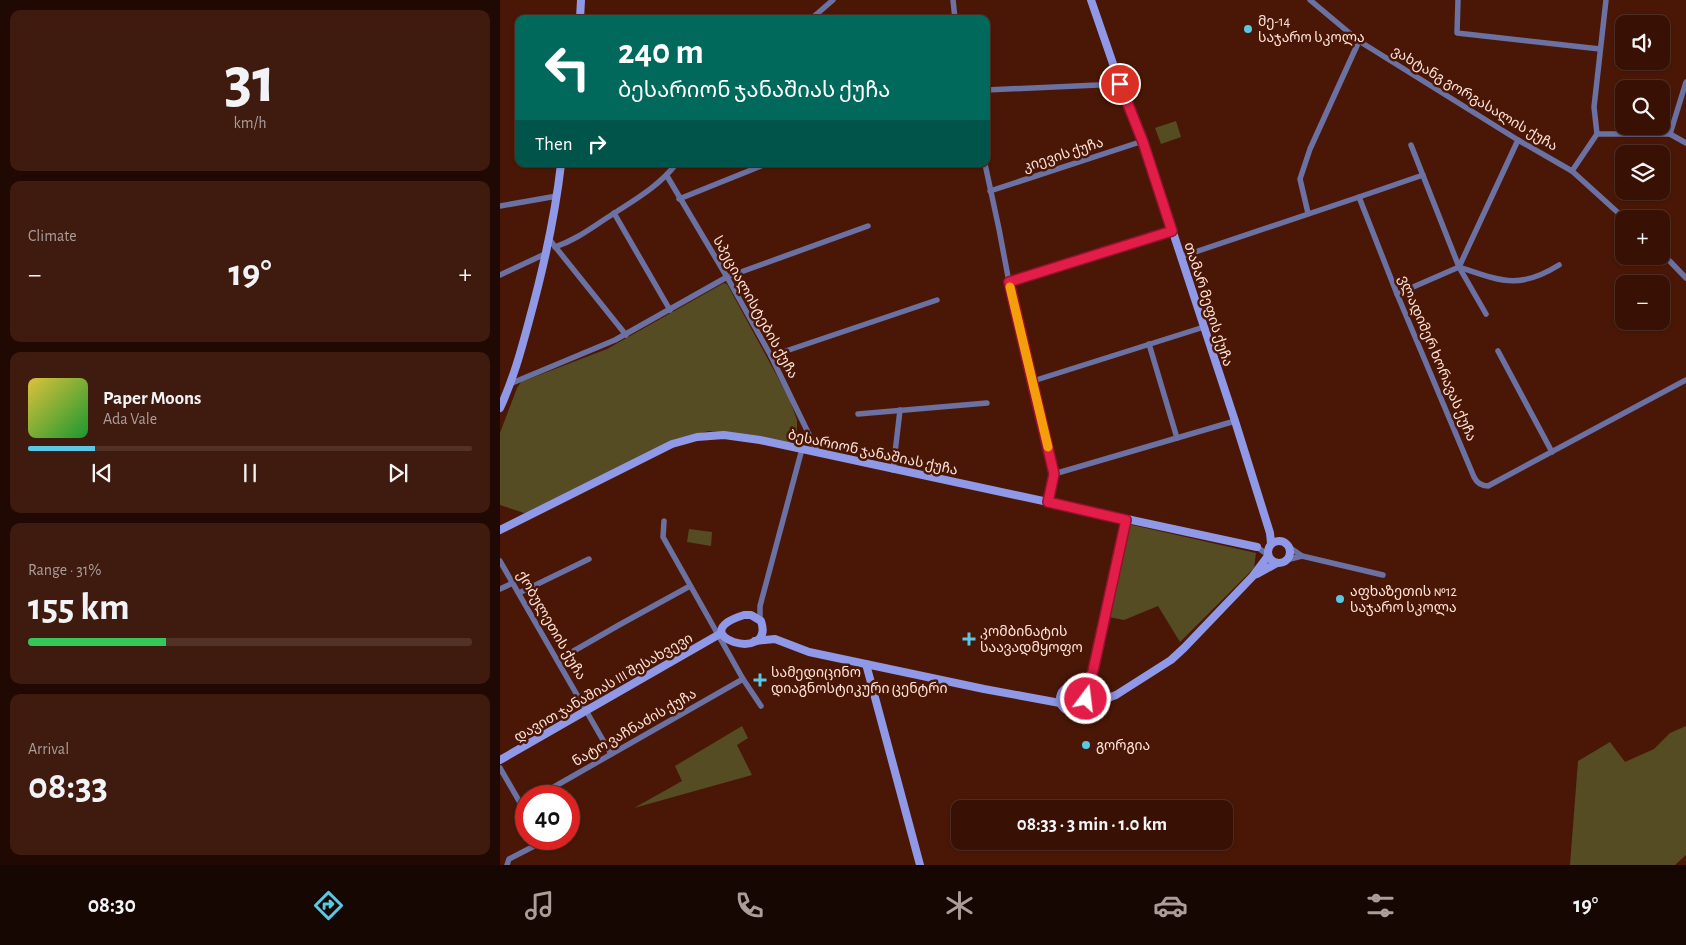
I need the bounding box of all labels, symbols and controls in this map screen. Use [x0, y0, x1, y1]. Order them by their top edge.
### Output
place label: მე-14 საჯარო სკოლა [1258, 15, 1365, 46]
map controls [1615, 15, 1670, 330]
button: sound [1615, 15, 1670, 70]
marker: მე-14 საჯარო სკოლა [1242, 23, 1254, 35]
icon: left [535, 35, 600, 100]
text: 240 m [618, 35, 704, 70]
street label: ვახტანგ გორგასალის ქუჩა [1389, 43, 1560, 155]
text: 31 [224, 49, 276, 114]
pin [1099, 63, 1141, 105]
icon: arrive [1106, 70, 1134, 98]
text: ბესარიონ ჯანაშიას ქუჩა [618, 79, 890, 101]
button: search [1615, 80, 1670, 135]
text: km/h [233, 115, 267, 131]
icon: right [583, 130, 611, 158]
text: Then [535, 135, 573, 154]
street label: კიევის ქუჩა [1021, 135, 1106, 175]
button: layers [1615, 145, 1670, 200]
button: + [1615, 210, 1670, 265]
text: Climate [28, 228, 77, 244]
street label: სპეციალისტების ქუჩა [709, 234, 800, 381]
street label: თამარ მეფის ქუჩა [1180, 240, 1236, 368]
text: 19° [228, 255, 272, 293]
text: − [28, 261, 41, 289]
text: + [459, 261, 472, 289]
street label: ვლადიმერ ხორავას ქუჩა [1395, 273, 1479, 444]
button: − [1615, 275, 1670, 330]
text: Paper Moons [103, 389, 201, 408]
text: Ada Vale [103, 411, 157, 427]
street label: ბესარიონ ჯანაშიას ქუჩა [786, 427, 959, 479]
icon: previous [88, 459, 116, 487]
icon: pause [236, 459, 264, 487]
icon: next [384, 459, 412, 487]
text: Range · 31% [28, 562, 101, 578]
street label: ქობულეთის ქუჩა [513, 569, 588, 683]
place label: აფხაზეთის №12 საჯარო სკოლა [1350, 585, 1457, 616]
text: 155 km [28, 589, 130, 627]
marker: აფხაზეთის №12 საჯარო სკოლა [1334, 593, 1346, 605]
place label: კომბინატის საავადმყოფო [980, 625, 1083, 656]
street label: დავით ჯანაშიას III შესახვევი [512, 631, 696, 746]
marker: კომბინატის საავადმყოფო [962, 632, 976, 646]
place label: სამედიცინო დიაგნოსტიკური ცენტრი [771, 666, 948, 697]
position arrow [1059, 672, 1111, 724]
marker: სამედიცინო დიაგნოსტიკური ცენტრი [753, 673, 767, 687]
street label: ნატო ვაჩნაძის ქუჩა [570, 687, 699, 770]
place label: გორგია [1096, 738, 1150, 754]
marker: გორგია [1080, 739, 1092, 751]
text: Arrival [28, 741, 69, 757]
text: 08:33 [28, 768, 108, 806]
speed limit sign: 40 [515, 785, 580, 850]
text: 08:33 · 3 min · 1.0 km [1017, 815, 1167, 834]
icon: directions [311, 888, 346, 923]
icon: music [522, 888, 557, 923]
icon: phone [732, 888, 767, 923]
icon: climate [942, 888, 977, 923]
icon: car [1153, 888, 1188, 923]
icon: filters [1363, 888, 1398, 923]
text: 08:30 [88, 894, 136, 916]
text: 19° [1573, 894, 1598, 916]

